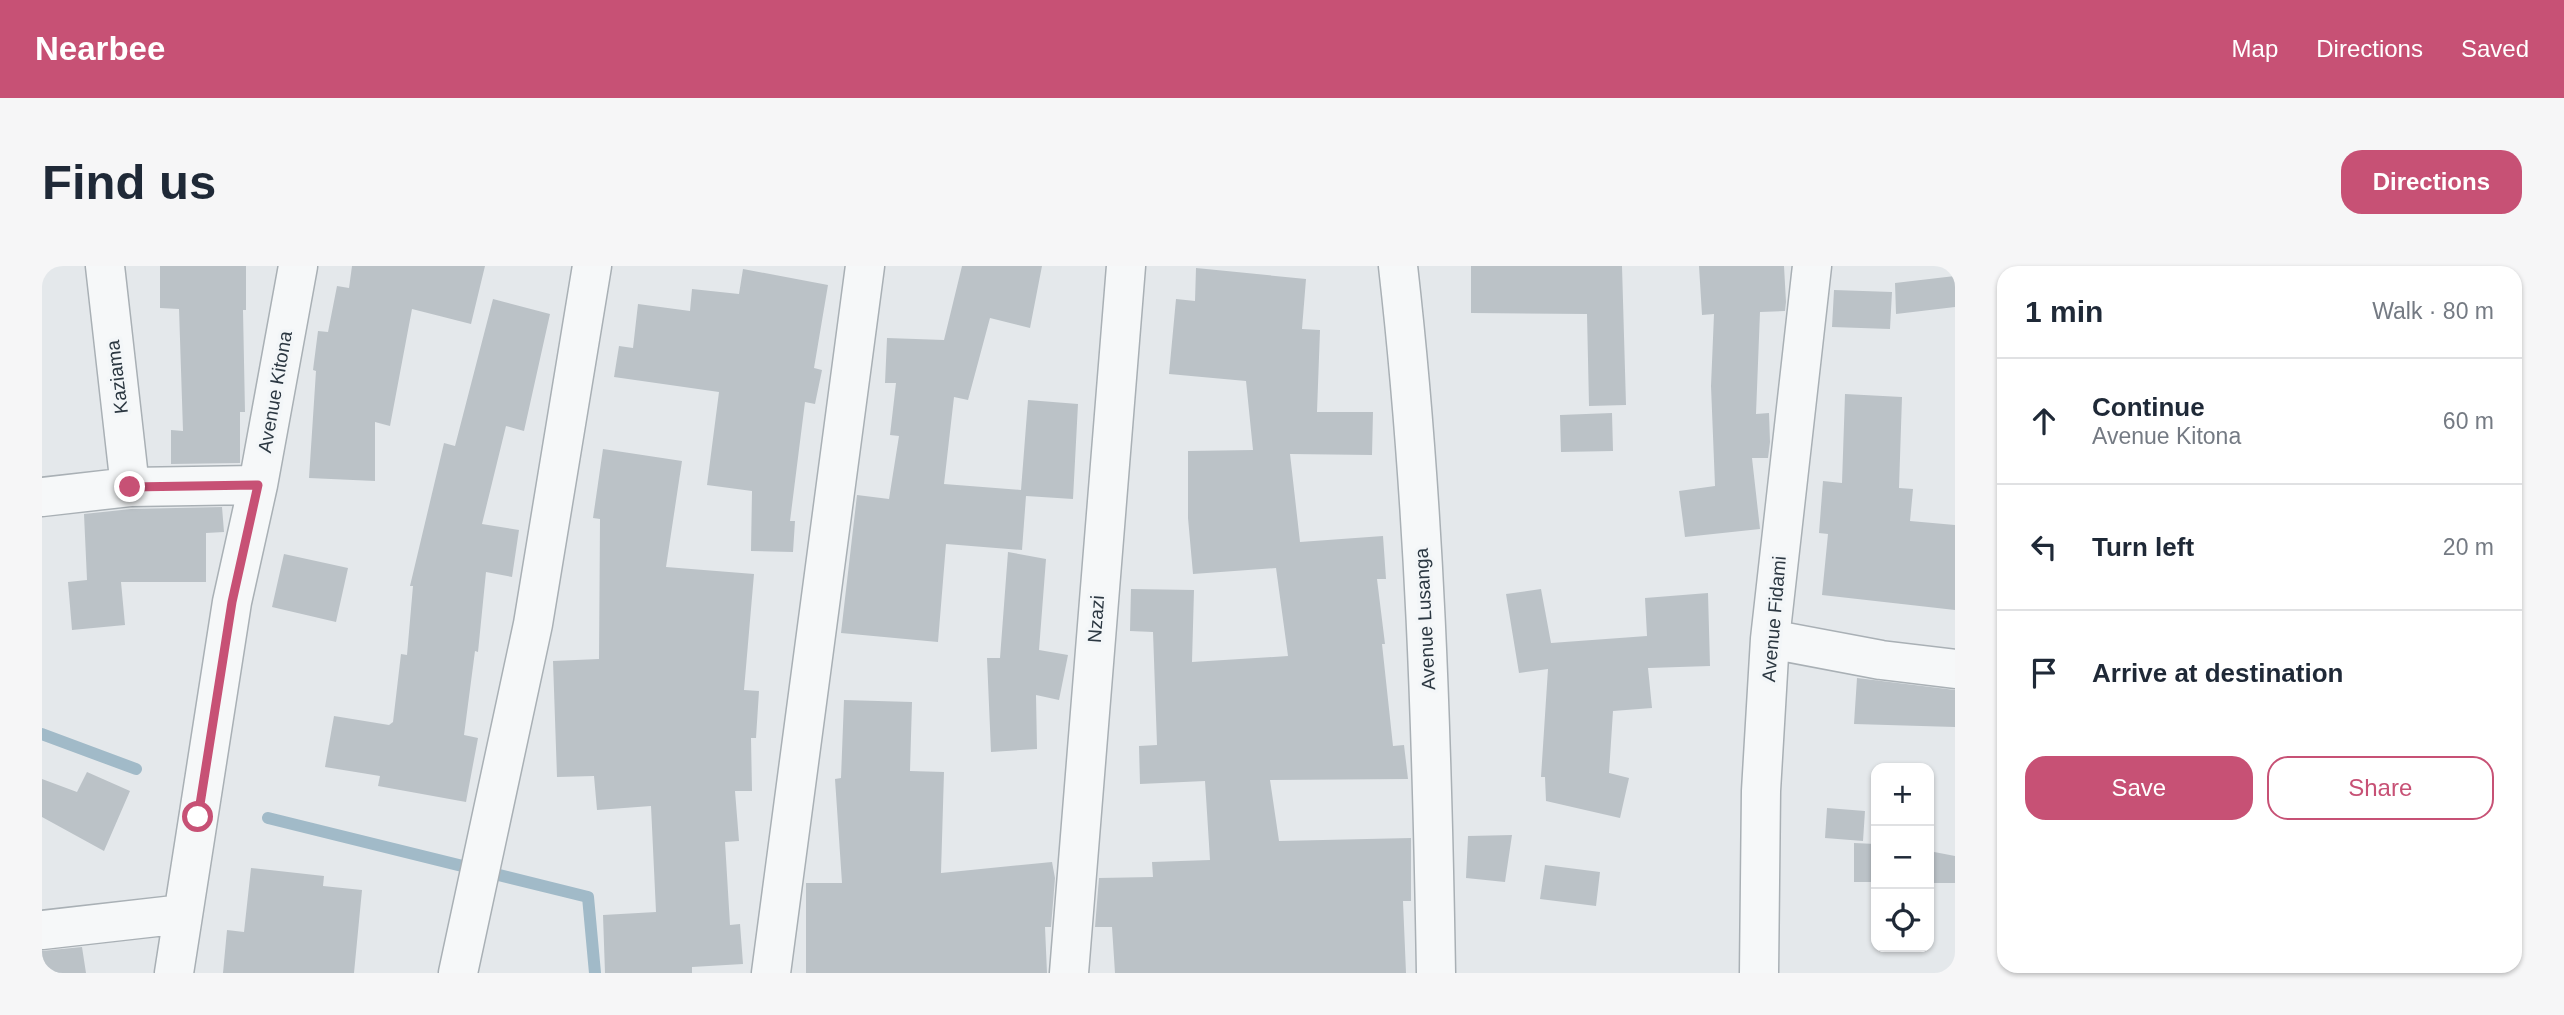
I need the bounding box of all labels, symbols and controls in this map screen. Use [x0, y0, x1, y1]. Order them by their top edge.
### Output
text: Nearbee [35, 30, 165, 67]
text: Map [2232, 35, 2278, 62]
text: Directions [2316, 35, 2423, 62]
text: Saved [2461, 35, 2529, 62]
button: Directions [2341, 150, 2522, 214]
text: Find us [42, 155, 216, 209]
text: 1 min [2025, 295, 2103, 328]
text: Walk · 80 m [2372, 298, 2494, 324]
street label: Avenue Kitona [254, 329, 296, 455]
street label: Kaziama [102, 339, 132, 415]
text: Continue [2092, 392, 2205, 422]
icon: ahead [2025, 402, 2063, 440]
text: 60 m [2443, 408, 2494, 434]
text: Avenue Kitona [2092, 423, 2241, 449]
route end [114, 471, 145, 502]
icon: left [2025, 528, 2063, 566]
text: Turn left [2092, 532, 2194, 562]
text: 20 m [2443, 534, 2494, 560]
street label: Avenue Lusanga [1411, 547, 1439, 691]
street label: Avenue Fidami [1758, 555, 1790, 683]
street label: Nzazi [1084, 595, 1108, 643]
icon: arrive [2025, 654, 2063, 692]
text: Arrive at destination [2092, 658, 2343, 688]
button: Save [2025, 756, 2253, 820]
button: Share [2267, 756, 2494, 820]
map controls [1871, 763, 1934, 952]
button: + [1871, 763, 1934, 826]
route start [182, 801, 213, 832]
button: − [1871, 826, 1934, 889]
button: locate [1871, 889, 1934, 952]

